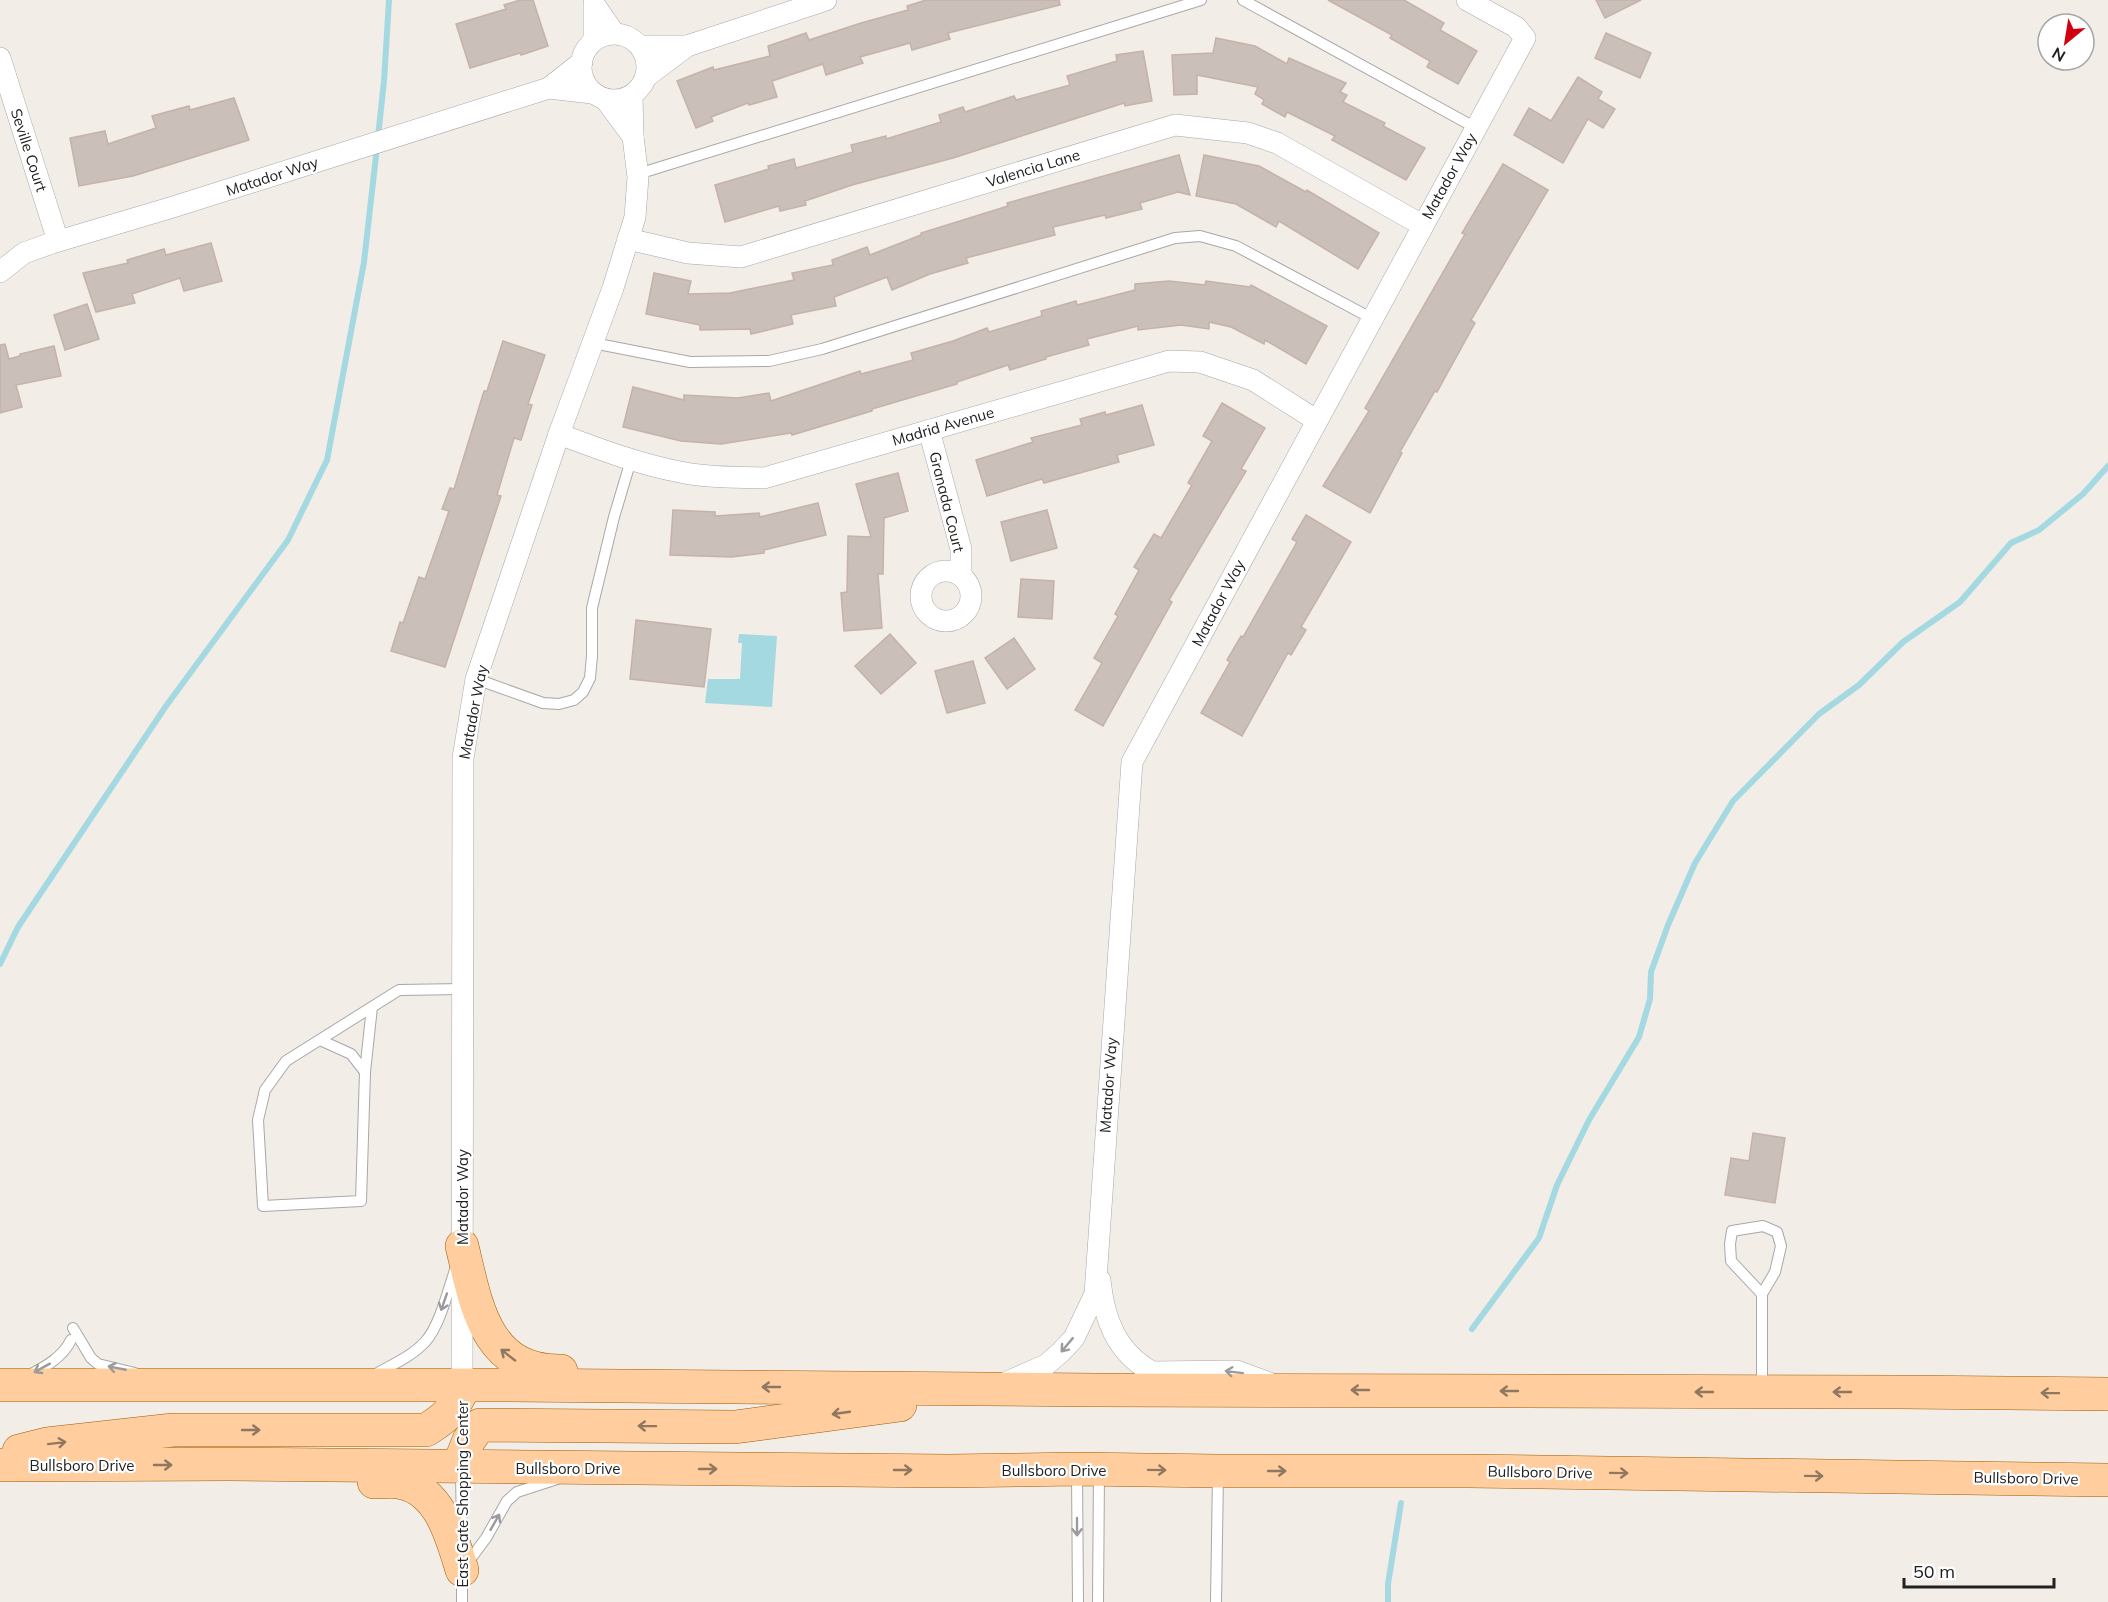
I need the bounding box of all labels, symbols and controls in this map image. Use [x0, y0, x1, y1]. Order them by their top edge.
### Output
north arrow [2036, 12, 2096, 72]
text: N [2048, 43, 2069, 67]
street label: Seville Court [7, 106, 51, 194]
street label: Matador Way [1417, 129, 1481, 222]
street label: Valencia Lane [984, 145, 1082, 191]
street label: Matador Way [224, 152, 320, 200]
street label: Madrid Avenue [890, 402, 996, 450]
street label: Granada Court [925, 450, 969, 554]
street label: Matador Way [1187, 556, 1249, 650]
street label: Matador Way [455, 663, 491, 761]
street label: Matador Way [1095, 1037, 1121, 1133]
street label: Matador Way [453, 1149, 472, 1245]
one-way arrow [437, 1292, 448, 1311]
one-way arrow [1061, 1337, 1074, 1353]
one-way arrow [500, 1348, 516, 1361]
one-way arrow [108, 1362, 127, 1373]
one-way arrow [33, 1363, 51, 1374]
one-way arrow [1225, 1367, 1244, 1378]
one-way arrow [761, 1381, 781, 1393]
one-way arrow [1350, 1384, 1370, 1396]
one-way arrow [1499, 1385, 1519, 1397]
one-way arrow [1694, 1386, 1714, 1398]
one-way arrow [1832, 1386, 1852, 1398]
one-way arrow [2040, 1388, 2060, 1399]
street label: East Gate Shopping Center [453, 1400, 472, 1587]
one-way arrow [831, 1408, 851, 1419]
one-way arrow [637, 1420, 657, 1432]
one-way arrow [241, 1424, 261, 1436]
one-way arrow [47, 1437, 67, 1448]
street label: Bullsboro Drive [29, 1456, 135, 1475]
one-way arrow [153, 1459, 173, 1471]
street label: Bullsboro Drive [515, 1459, 621, 1478]
street label: Bullsboro Drive [1001, 1461, 1107, 1480]
street label: Bullsboro Drive [1487, 1462, 1593, 1482]
one-way arrow [698, 1463, 718, 1475]
one-way arrow [893, 1464, 913, 1476]
one-way arrow [1147, 1464, 1167, 1476]
one-way arrow [1266, 1465, 1286, 1477]
one-way arrow [1608, 1467, 1628, 1479]
street label: Bullsboro Drive [1973, 1468, 2079, 1488]
one-way arrow [1803, 1470, 1823, 1481]
one-way arrow [489, 1514, 501, 1531]
one-way arrow [1071, 1517, 1083, 1537]
scale bar [1904, 1551, 2054, 1589]
text: 50 m [1913, 1560, 1955, 1583]

